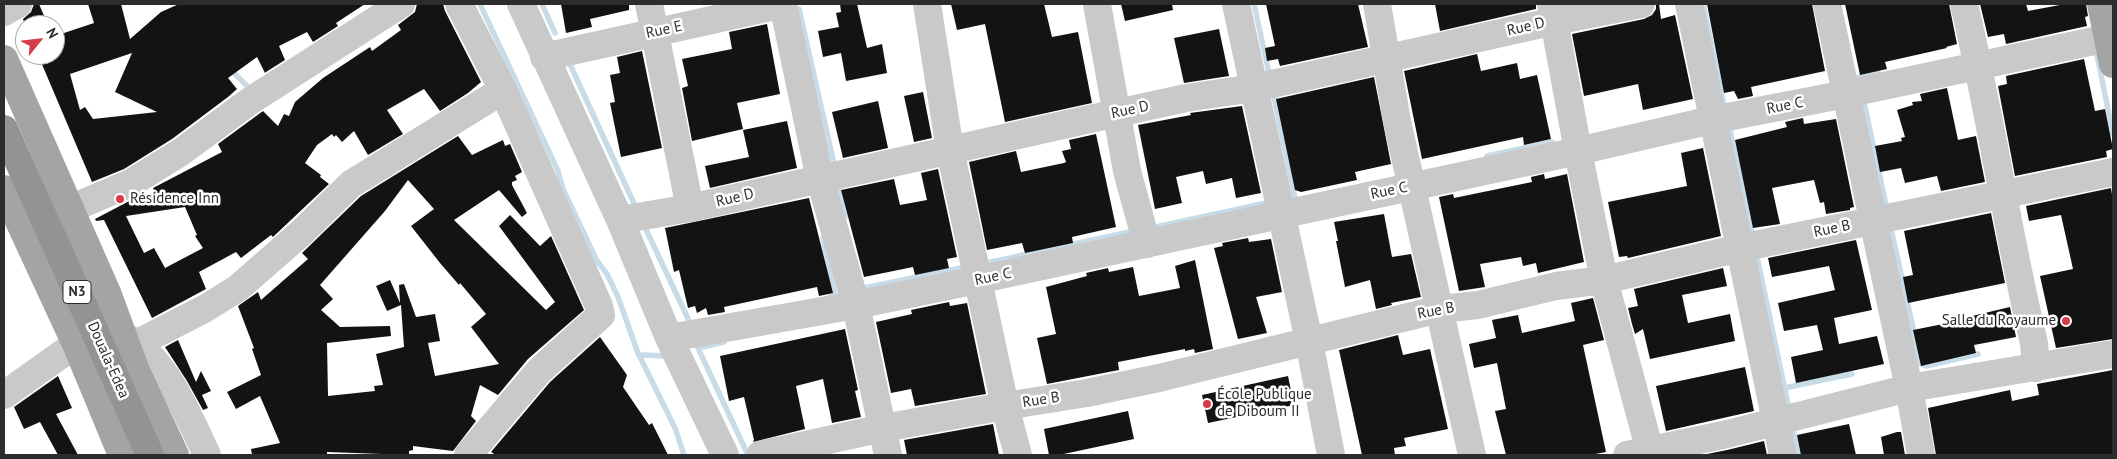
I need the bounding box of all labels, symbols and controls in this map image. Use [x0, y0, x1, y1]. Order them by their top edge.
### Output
street label: Rue D [1505, 14, 1547, 40]
north arrow [15, 15, 65, 65]
street label: Rue E [644, 17, 684, 43]
text: N [42, 25, 62, 42]
street label: Rue C [1765, 94, 1805, 118]
street label: Rue D [1109, 97, 1151, 123]
street label: Rue C [1369, 178, 1409, 204]
street label: Rue D [714, 185, 756, 211]
place label: Résidence Inn [130, 190, 219, 208]
marker: Résidence Inn [114, 193, 126, 205]
street label: Rue B [1812, 216, 1852, 242]
street label: Rue C [973, 264, 1013, 290]
road number: N3 [63, 280, 91, 304]
street label: Rue B [1416, 299, 1456, 323]
place label: Salle du Royaume [1942, 312, 2056, 330]
marker: Salle du Royaume [2060, 315, 2072, 327]
street label: Douala-Edea [83, 319, 133, 401]
place label: École Publique de Diboum II [1217, 386, 1312, 421]
street label: Rue B [1021, 388, 1061, 412]
marker: École Publique de Diboum II [1201, 398, 1213, 410]

